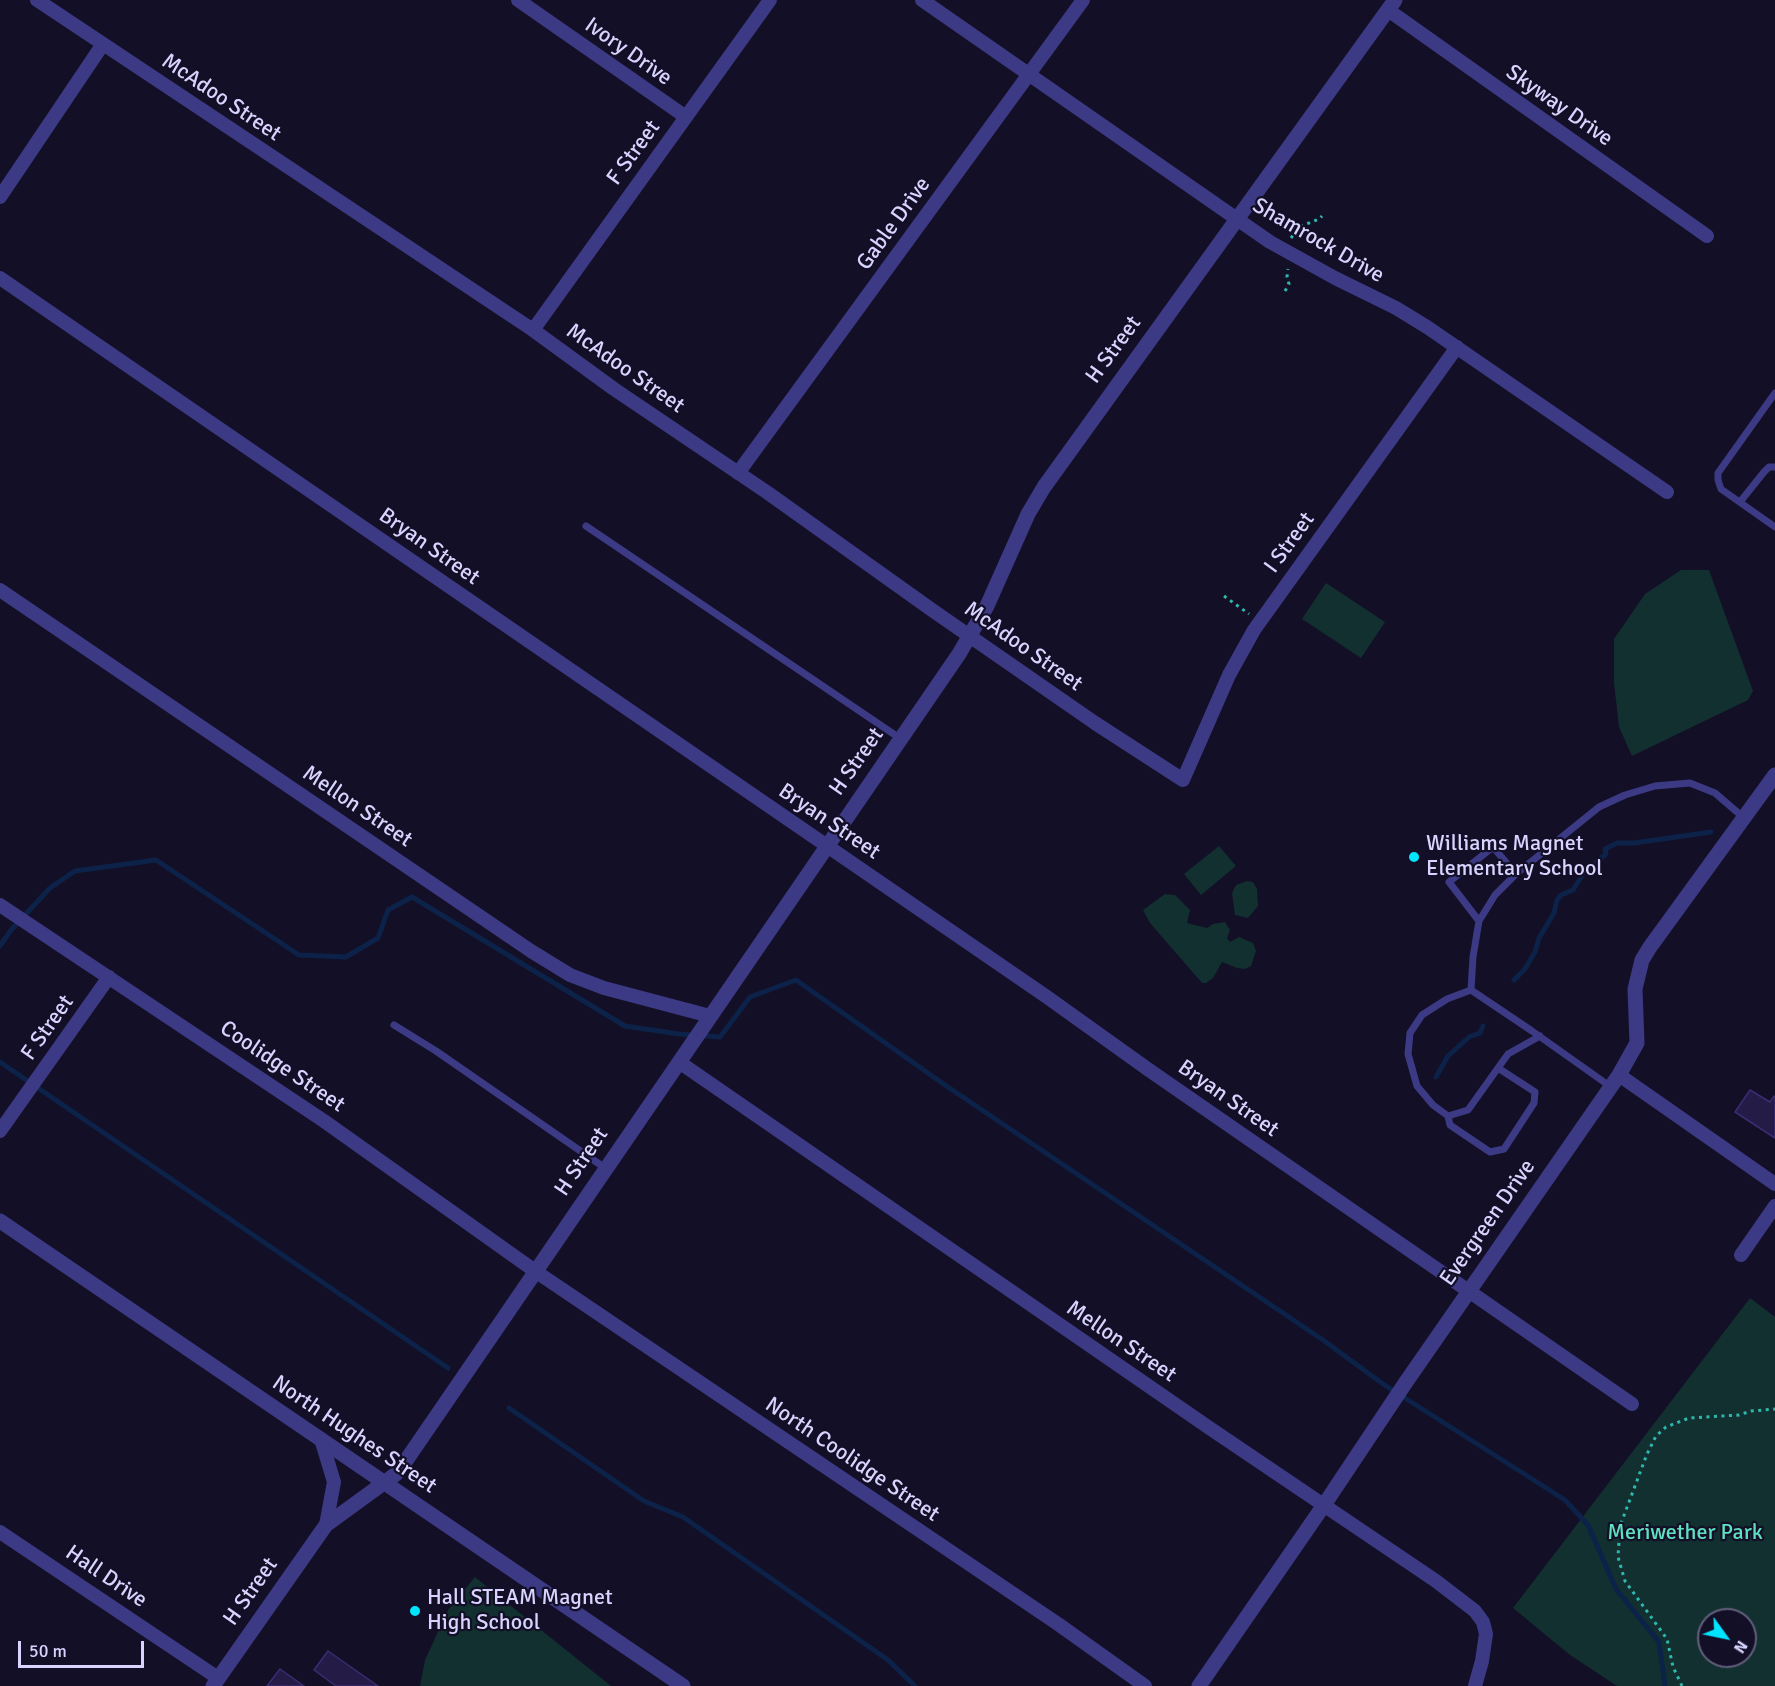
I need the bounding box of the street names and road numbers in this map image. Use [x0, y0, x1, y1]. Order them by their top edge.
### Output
street label: Ivory Drive [579, 12, 677, 92]
street label: McAdoo Street [156, 48, 286, 148]
street label: Skyway Drive [1500, 60, 1618, 152]
street label: F Street [602, 115, 666, 191]
street label: Gable Drive [852, 172, 936, 276]
street label: Shamrock Drive [1248, 193, 1388, 289]
street label: H Street [1081, 311, 1147, 389]
street label: McAdoo Street [561, 319, 689, 419]
street label: Bryan Street [374, 503, 484, 591]
street label: I Street [1259, 507, 1321, 579]
street label: McAdoo Street [959, 597, 1087, 697]
street label: H Street [824, 723, 890, 801]
street label: Mellon Street [297, 761, 417, 853]
street label: Bryan Street [773, 778, 885, 866]
street label: F Street [16, 990, 80, 1066]
street label: Coolidge Street [215, 1016, 349, 1118]
street label: Bryan Street [1173, 1055, 1283, 1143]
street label: H Street [550, 1123, 614, 1201]
street label: Evergreen Drive [1435, 1155, 1541, 1291]
street label: Mellon Street [1061, 1296, 1181, 1388]
street label: North Hughes Street [267, 1370, 441, 1500]
street label: North Coolidge Street [760, 1392, 944, 1528]
street label: Hall Drive [60, 1540, 152, 1614]
street label: H Street [218, 1553, 284, 1631]

